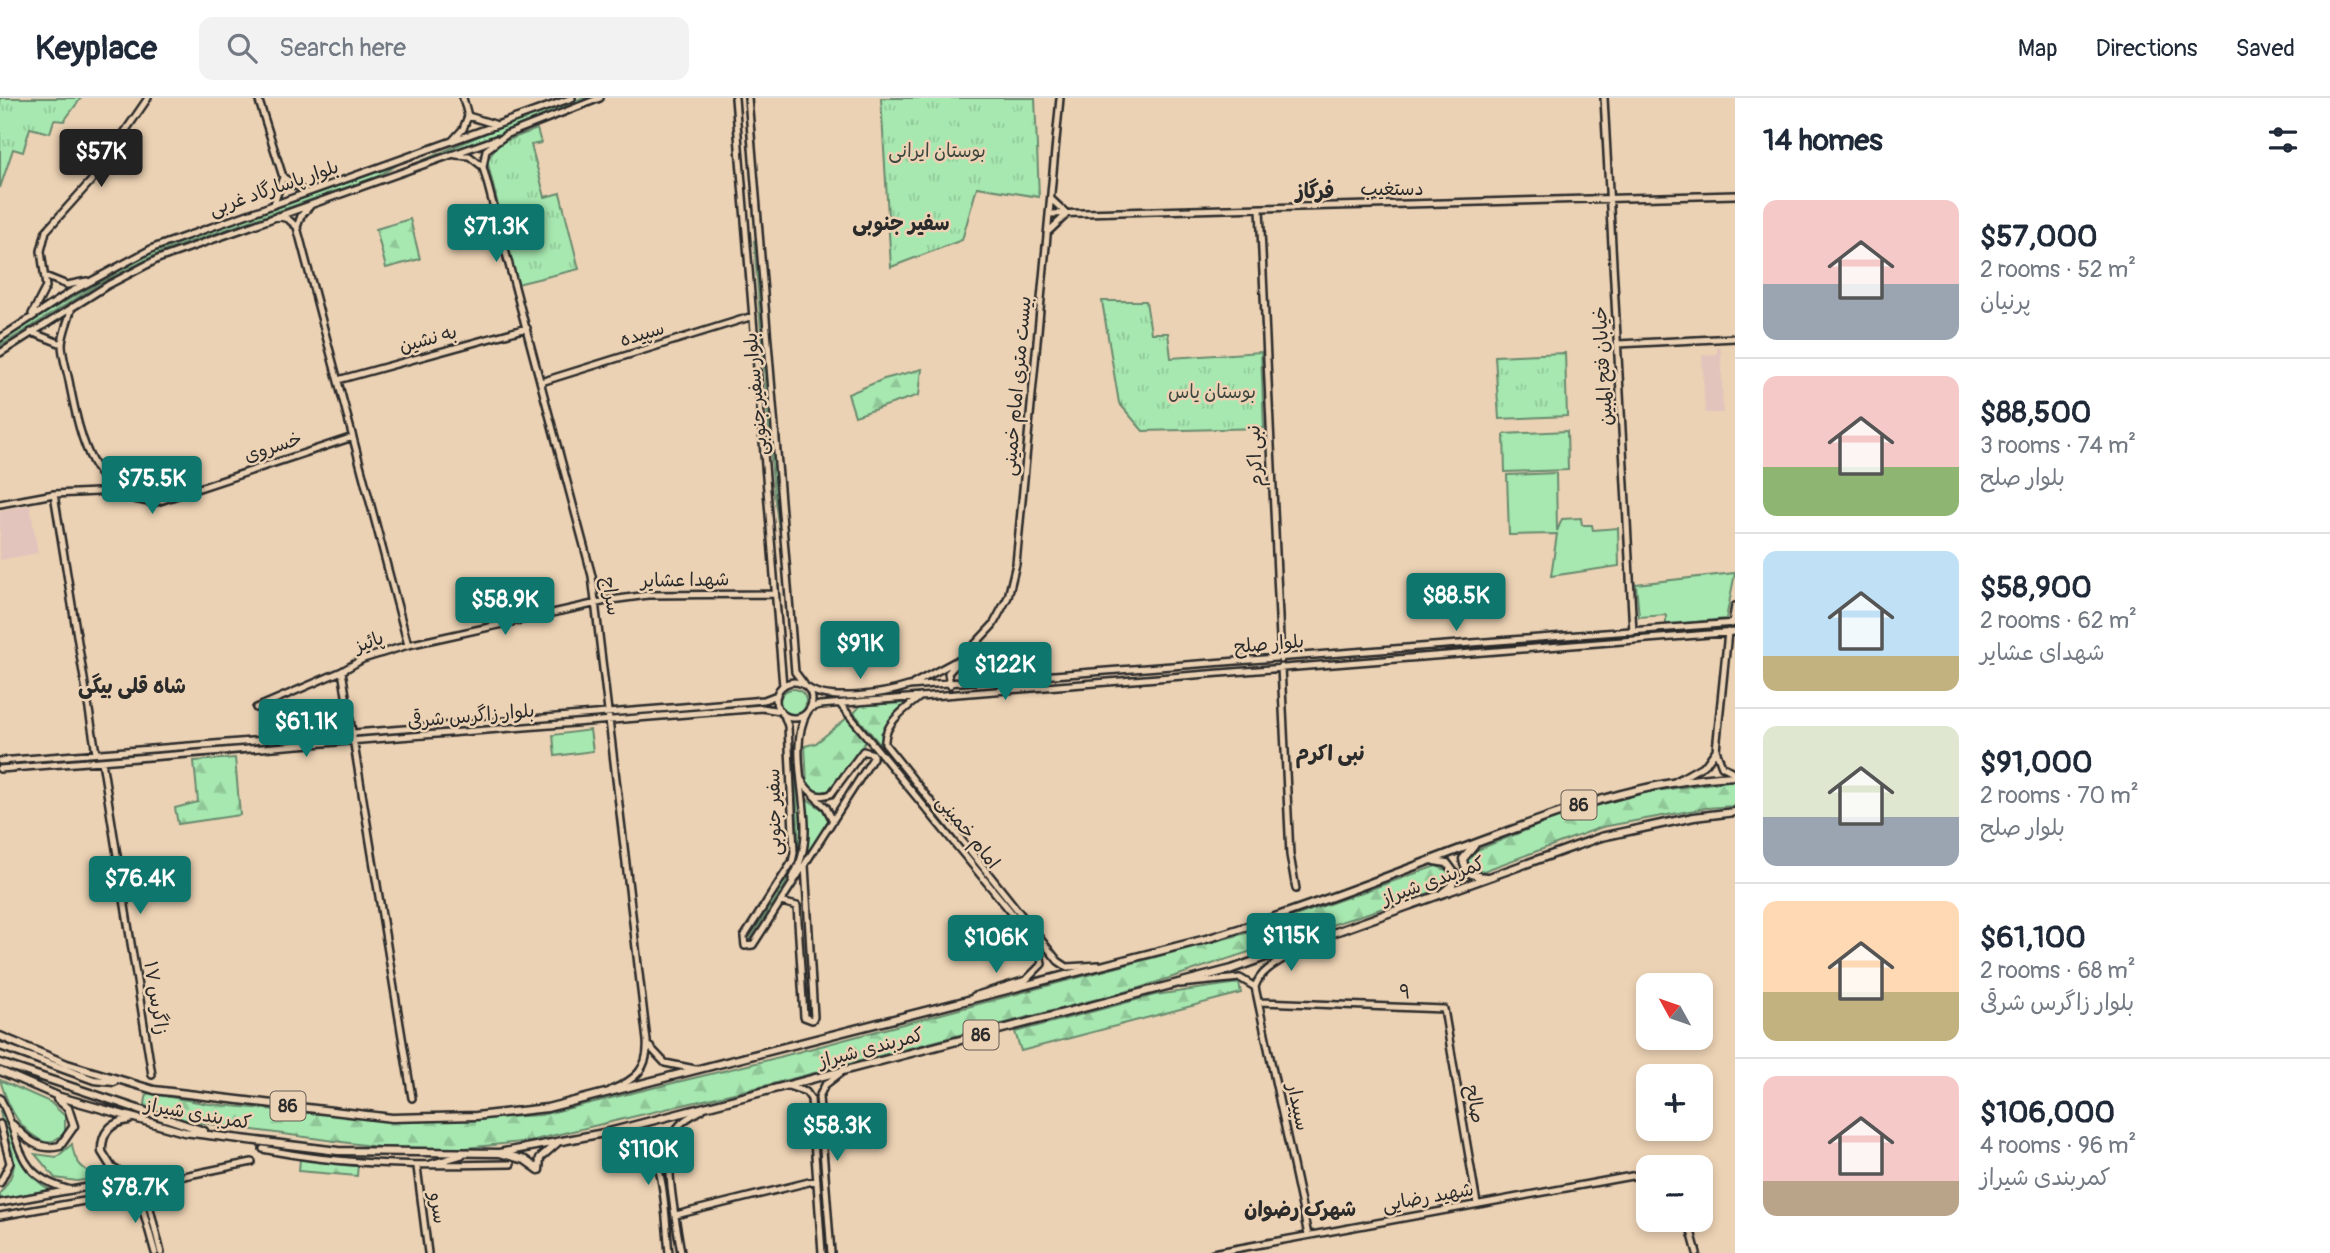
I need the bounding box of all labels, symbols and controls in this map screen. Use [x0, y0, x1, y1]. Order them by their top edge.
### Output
search box [199, 17, 689, 80]
text: Keyplace [35, 28, 157, 69]
icon: search [223, 29, 261, 67]
text: Search here [279, 32, 406, 64]
text: Map [2018, 34, 2058, 63]
text: Directions [2096, 34, 2197, 63]
text: Saved [2235, 34, 2295, 63]
icon: filters [2264, 121, 2302, 159]
text: 14 homes [1763, 122, 1883, 159]
pin: $57K [60, 130, 142, 189]
text: $57K [76, 137, 126, 166]
park label: بوستان ایرانی [888, 139, 986, 163]
street label: بلوار پاسارگاد غربی [206, 155, 342, 221]
street label: دستغیب [1360, 177, 1424, 201]
district label: فرگاز [1294, 178, 1334, 205]
pin: $71.3K [439, 204, 553, 264]
district label: سفیر جنوبی [852, 210, 950, 237]
text: $71.3K [463, 212, 529, 241]
text: $57,000 [1980, 218, 2097, 255]
icon: home [1819, 228, 1903, 312]
text: 2 rooms · 52 m² [1980, 255, 2136, 284]
text: پرنیان [1980, 287, 2031, 316]
street label: بیست متری امام خمینی [997, 295, 1039, 477]
street label: خیابان فتح المبین [1588, 306, 1618, 426]
street label: سپیده [617, 316, 667, 352]
street label: به نشین [396, 320, 460, 358]
street label: بلوار سفیر جنوبی [739, 332, 773, 456]
park label: بوستان یاس [1168, 380, 1256, 404]
text: $88,500 [1980, 394, 2091, 431]
icon: home [1819, 404, 1903, 488]
street label: نبی اکرم [1241, 424, 1271, 488]
street label: خسروى [241, 426, 305, 468]
text: 3 rooms · 74 m² [1980, 431, 2136, 460]
pin: $75.5K [95, 456, 209, 516]
text: بلوار صلح [1980, 463, 2065, 492]
text: $75.5K [118, 464, 186, 493]
street label: شهدا عشایر [638, 567, 730, 593]
text: $58,900 [1980, 569, 2092, 606]
pin: $88.5K [1399, 574, 1513, 633]
street label: سراج [596, 575, 626, 617]
pin: $58.9K [448, 578, 562, 637]
icon: home [1819, 579, 1903, 663]
text: $88.5K [1422, 581, 1490, 610]
text: $58.9K [471, 585, 539, 614]
text: 2 rooms · 62 m² [1980, 606, 2137, 635]
pin: $91K [819, 622, 901, 681]
street label: پائیز [349, 626, 387, 659]
text: $91K [836, 629, 884, 658]
street label: بلوار صلح [1233, 629, 1305, 659]
text: شهدای عشایر [1980, 638, 2105, 667]
pin: $122K [956, 642, 1054, 702]
text: $122K [974, 650, 1036, 679]
district label: شاه قلی بیگی [78, 673, 186, 700]
street label: بلوار زاگرس شرقی [406, 697, 535, 734]
pin: $61.1K [249, 700, 363, 759]
text: $61.1K [275, 707, 337, 736]
district label: نبی اکرم [1296, 740, 1364, 769]
text: $91,000 [1980, 744, 2093, 781]
icon: home [1819, 754, 1903, 838]
street label: سفیر جنوبی [761, 768, 787, 856]
text: 2 rooms · 70 m² [1980, 781, 2139, 810]
street label: امام خمینی [929, 790, 1005, 875]
road number: 86 [1562, 790, 1596, 820]
text: بلوار صلح [1980, 813, 2065, 842]
street label: کمربندی شیراز [1376, 851, 1488, 911]
pin: $76.4K [83, 856, 197, 916]
text: $76.4K [105, 864, 175, 893]
pin: $115K [1242, 914, 1340, 973]
pin: $106K [947, 916, 1045, 975]
text: $61,100 [1980, 919, 2086, 956]
text: $115K [1263, 921, 1319, 950]
text: $106K [964, 923, 1028, 952]
icon: home [1819, 929, 1903, 1013]
text: 2 rooms · 68 m² [1980, 956, 2136, 985]
street label: زاگرس ۱۷ [138, 959, 174, 1037]
north arrow [1636, 973, 1713, 1050]
map controls [1636, 973, 1713, 1232]
street label: ۹ [1398, 980, 1412, 1004]
text: بلوار زاگرس شرقی [1980, 988, 2134, 1017]
road number: 86 [964, 1020, 998, 1050]
street label: کمربندی شیراز [814, 1022, 926, 1074]
button: + [1636, 1064, 1713, 1141]
street label: سپیدار [1281, 1079, 1315, 1133]
street label: صالح [1460, 1083, 1490, 1125]
road number: 86 [270, 1091, 306, 1121]
street label: کمربندی شیراز [141, 1092, 253, 1135]
text: $106,000 [1980, 1094, 2115, 1131]
pin: $58.3K [780, 1104, 894, 1163]
icon: home [1819, 1104, 1903, 1188]
text: $58.3K [803, 1111, 871, 1140]
pin: $110K [599, 1128, 697, 1187]
text: 4 rooms · 96 m² [1980, 1131, 2136, 1160]
text: $110K [618, 1135, 678, 1164]
button: − [1636, 1155, 1713, 1232]
text: کمربندی شیراز [1980, 1163, 2111, 1192]
pin: $78.7K [78, 1166, 192, 1225]
text: $78.7K [101, 1173, 169, 1202]
street label: شهید رضایی [1380, 1177, 1476, 1217]
street label: سرو [424, 1190, 452, 1225]
district label: شهرک رضوان [1244, 1196, 1356, 1223]

